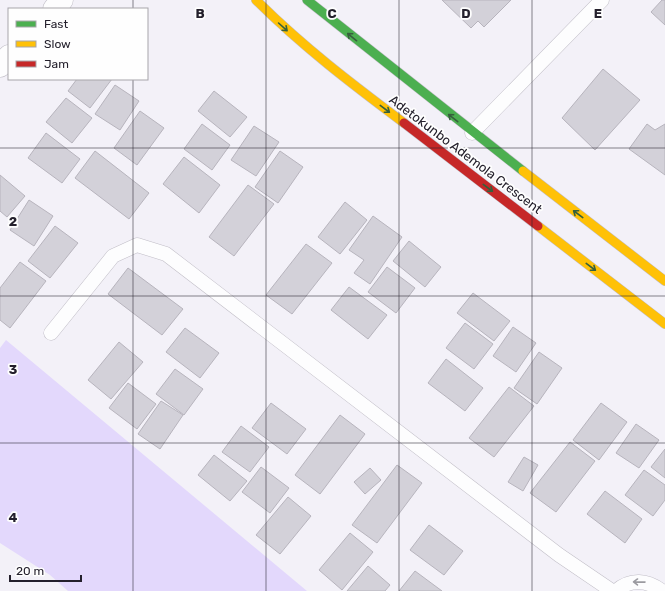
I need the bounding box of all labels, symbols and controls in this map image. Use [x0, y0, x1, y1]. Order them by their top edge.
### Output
text: B [195, 6, 205, 21]
text: C [327, 6, 337, 21]
text: D [461, 6, 471, 21]
text: E [594, 6, 602, 21]
legend [8, 8, 148, 80]
text: Fast [44, 17, 68, 31]
one-way arrow [278, 23, 289, 32]
one-way arrow [346, 32, 357, 41]
text: Slow [44, 37, 71, 51]
text: Jam [44, 57, 69, 71]
street label: Adetokunbo Ademola Crescent [386, 92, 545, 217]
one-way arrow [379, 105, 390, 113]
one-way arrow [448, 113, 459, 122]
one-way arrow [482, 184, 493, 192]
one-way arrow [573, 210, 584, 219]
text: 2 [9, 214, 17, 229]
one-way arrow [585, 263, 596, 271]
text: 3 [9, 362, 18, 377]
text: 4 [9, 510, 18, 525]
scale bar [10, 557, 81, 583]
text: 20 m [16, 564, 44, 578]
one-way arrow [633, 578, 646, 586]

